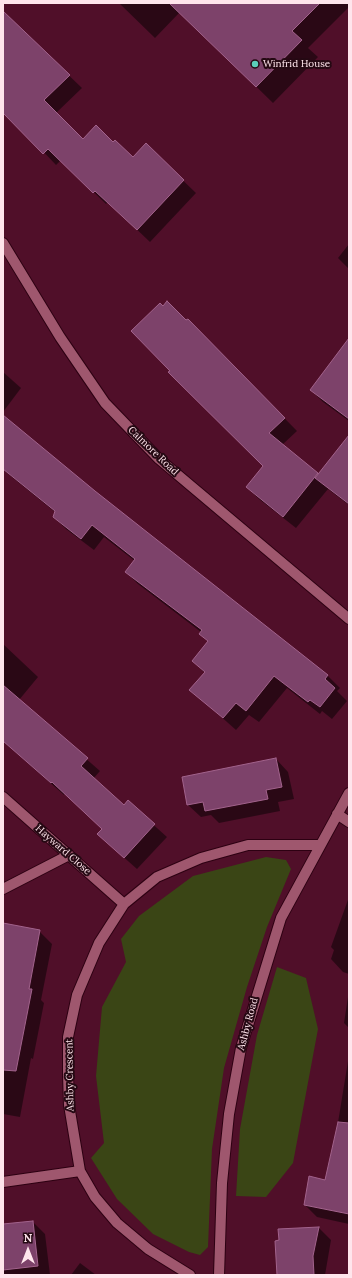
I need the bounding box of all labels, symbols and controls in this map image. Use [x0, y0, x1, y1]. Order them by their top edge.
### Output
place label: Winfrid House [263, 58, 330, 70]
marker: Winfrid House [250, 59, 260, 69]
street label: Calmore Road [125, 424, 181, 478]
street label: Hayward Close [33, 823, 93, 877]
street label: Ashby Road [235, 996, 261, 1052]
street label: Ashby Crescent [63, 1039, 77, 1111]
north arrow [8, 1230, 48, 1270]
text: N [24, 1231, 32, 1245]

